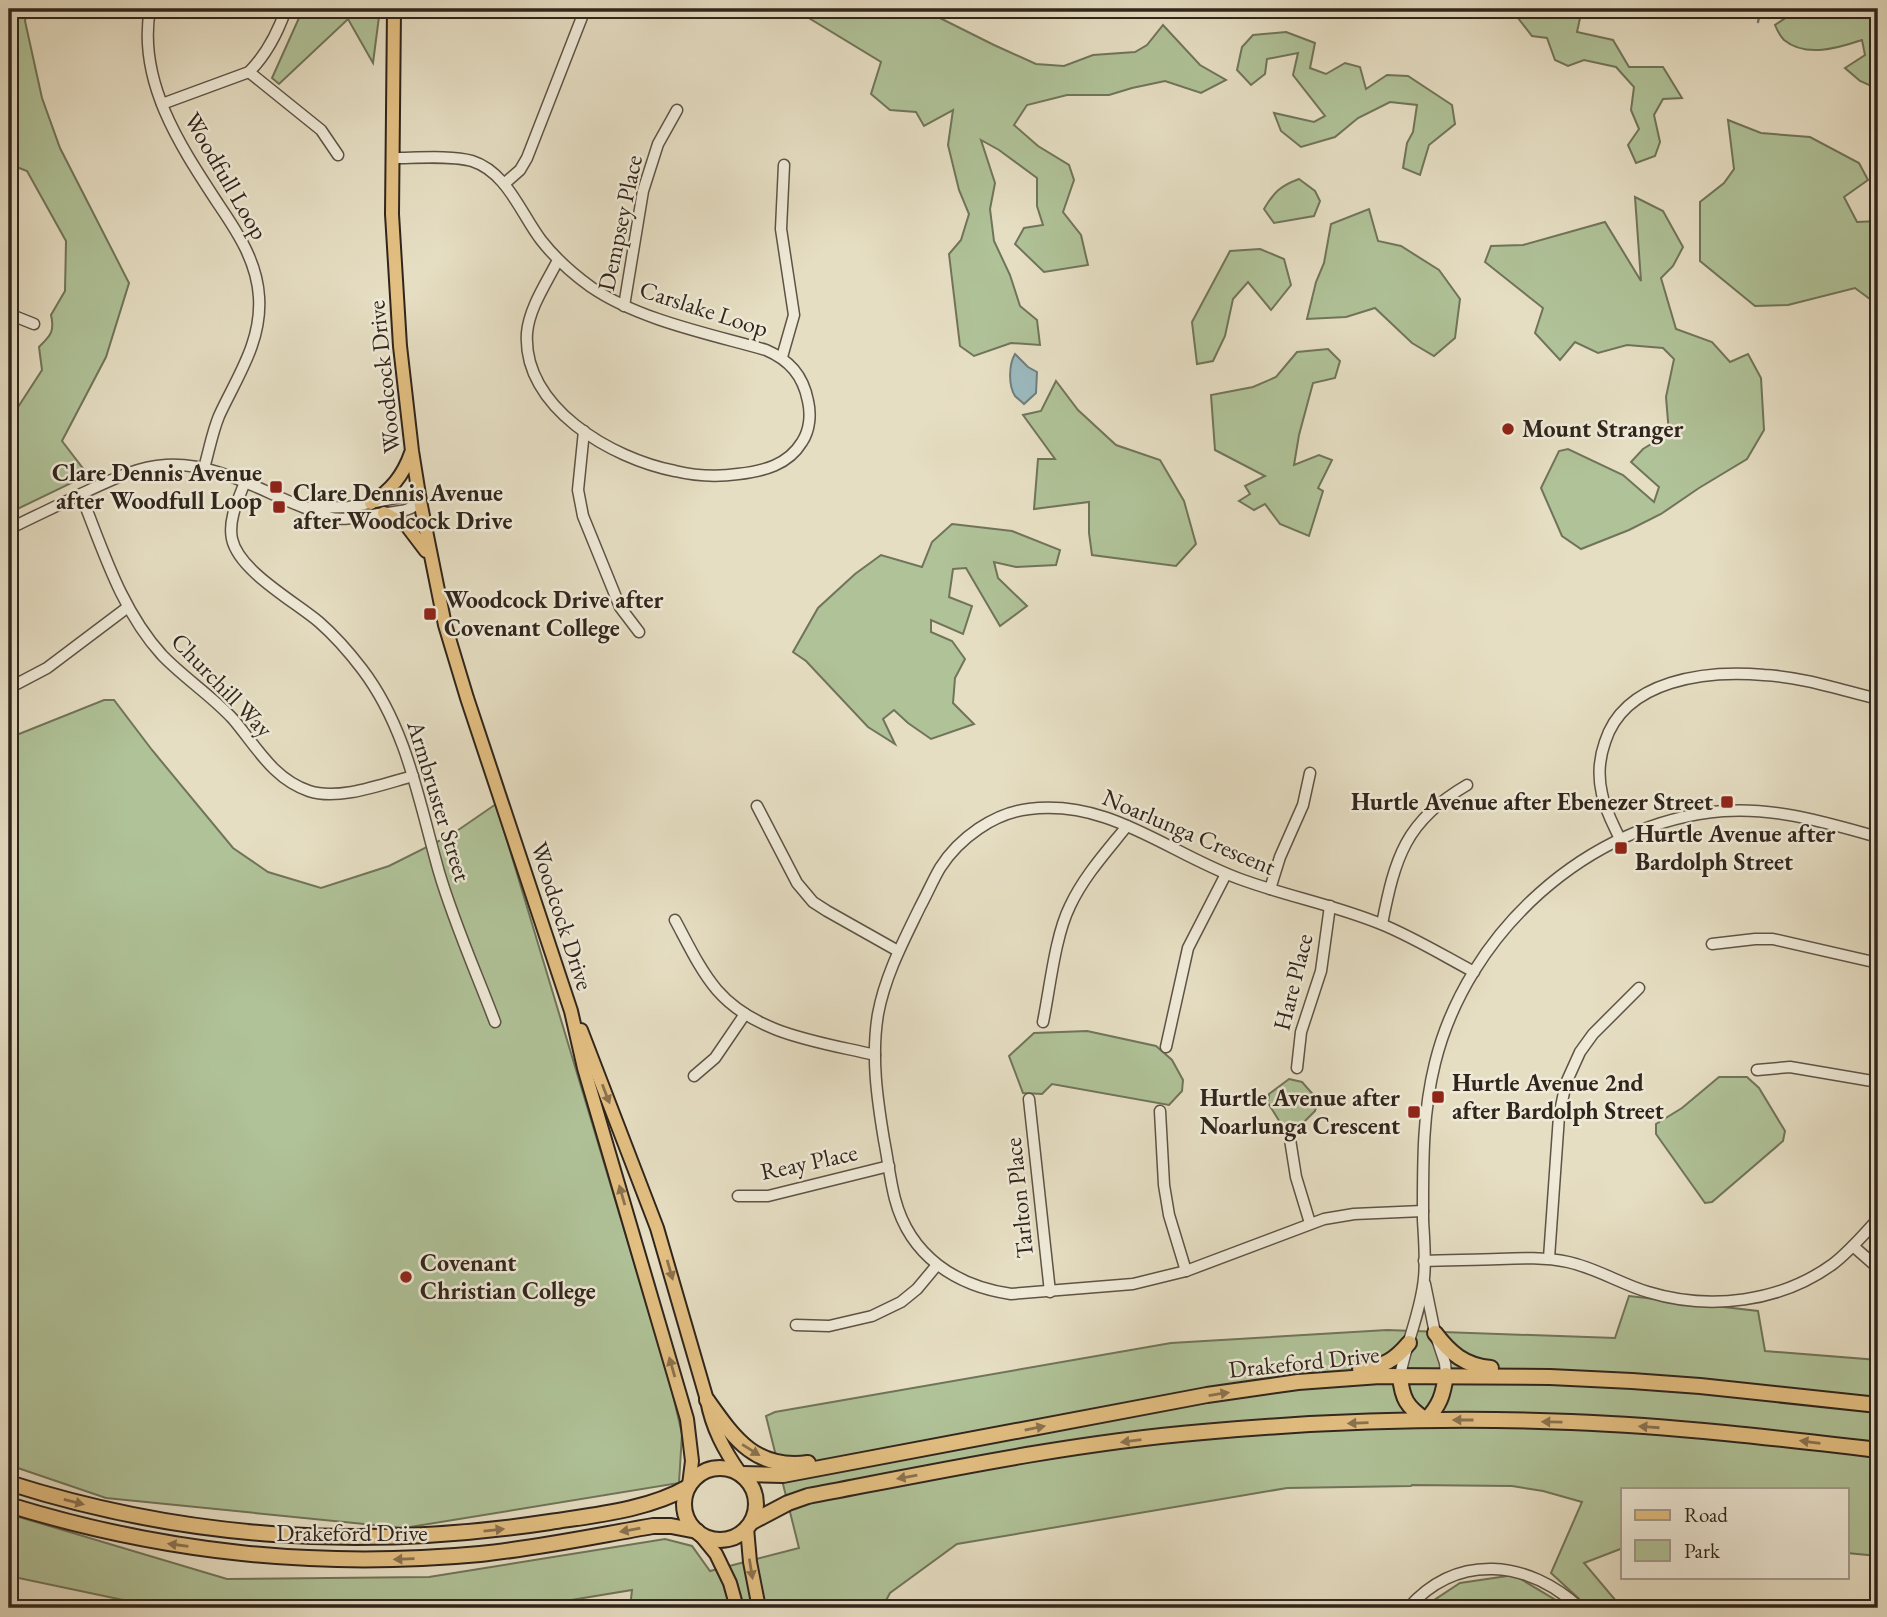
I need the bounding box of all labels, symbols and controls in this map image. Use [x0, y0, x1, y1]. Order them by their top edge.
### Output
street label: Woodfull Loop [177, 106, 275, 245]
street label: Dempsey Place [590, 152, 649, 294]
street label: Carslake Loop [636, 273, 772, 344]
street label: Woodcock Drive [360, 299, 407, 455]
place label: Mount Stranger [1522, 413, 1683, 445]
marker: Mount Stranger [1500, 421, 1516, 437]
place label: Clare Dennis Avenue after Woodfull Loop [52, 457, 262, 516]
place label: Clare Dennis Avenue after Woodcock Drive [293, 477, 512, 536]
marker: Clare Dennis Avenue after Woodfull Loop [268, 479, 284, 495]
marker: Clare Dennis Avenue after Woodcock Drive [271, 499, 287, 515]
place label: Woodcock Drive after Covenant College [444, 584, 663, 644]
marker: Woodcock Drive after Covenant College [422, 606, 438, 622]
street label: Churchill Way [165, 626, 280, 744]
street label: Armbruster Street [400, 716, 479, 885]
street label: Noarlunga Crescent [1098, 781, 1281, 882]
place label: Hurtle Avenue after Ebenezer Street [1351, 786, 1713, 817]
marker: Hurtle Avenue after Ebenezer Street [1719, 794, 1735, 810]
place label: Hurtle Avenue after Bardolph Street [1635, 818, 1835, 877]
street label: Woodcock Drive [524, 838, 601, 994]
marker: Hurtle Avenue after Bardolph Street [1613, 840, 1629, 856]
street label: Hare Place [1266, 930, 1319, 1033]
place label: Hurtle Avenue 2nd after Bardolph Street [1452, 1067, 1664, 1126]
place label: Hurtle Avenue after Noarlunga Crescent [1200, 1082, 1400, 1142]
one-way arrow [601, 1084, 612, 1105]
marker: Hurtle Avenue 2nd after Bardolph Street [1430, 1089, 1446, 1105]
marker: Hurtle Avenue after Noarlunga Crescent [1406, 1104, 1422, 1120]
street label: Reay Place [758, 1136, 860, 1187]
street label: Tarlton Place [997, 1136, 1040, 1260]
one-way arrow [616, 1184, 626, 1205]
place label: Covenant Christian College [420, 1247, 596, 1307]
one-way arrow [665, 1259, 676, 1281]
marker: Covenant Christian College [398, 1269, 414, 1285]
street label: Drakeford Drive [1227, 1338, 1381, 1385]
one-way arrow [666, 1356, 676, 1377]
one-way arrow [1208, 1388, 1230, 1399]
one-way arrow [1451, 1414, 1473, 1426]
one-way arrow [1540, 1416, 1562, 1427]
one-way arrow [1347, 1417, 1369, 1428]
one-way arrow [1638, 1421, 1660, 1432]
one-way arrow [1024, 1423, 1046, 1434]
one-way arrow [1120, 1435, 1142, 1446]
one-way arrow [1799, 1437, 1821, 1448]
one-way arrow [742, 1444, 761, 1457]
one-way arrow [896, 1472, 918, 1483]
legend [1621, 1488, 1848, 1578]
one-way arrow [63, 1497, 85, 1508]
text: Road [1684, 1501, 1728, 1528]
street label: Drakeford Drive [276, 1517, 428, 1548]
one-way arrow [484, 1524, 506, 1535]
one-way arrow [619, 1525, 641, 1536]
text: Park [1684, 1537, 1721, 1564]
one-way arrow [166, 1540, 188, 1551]
one-way arrow [393, 1553, 415, 1564]
one-way arrow [746, 1558, 757, 1580]

